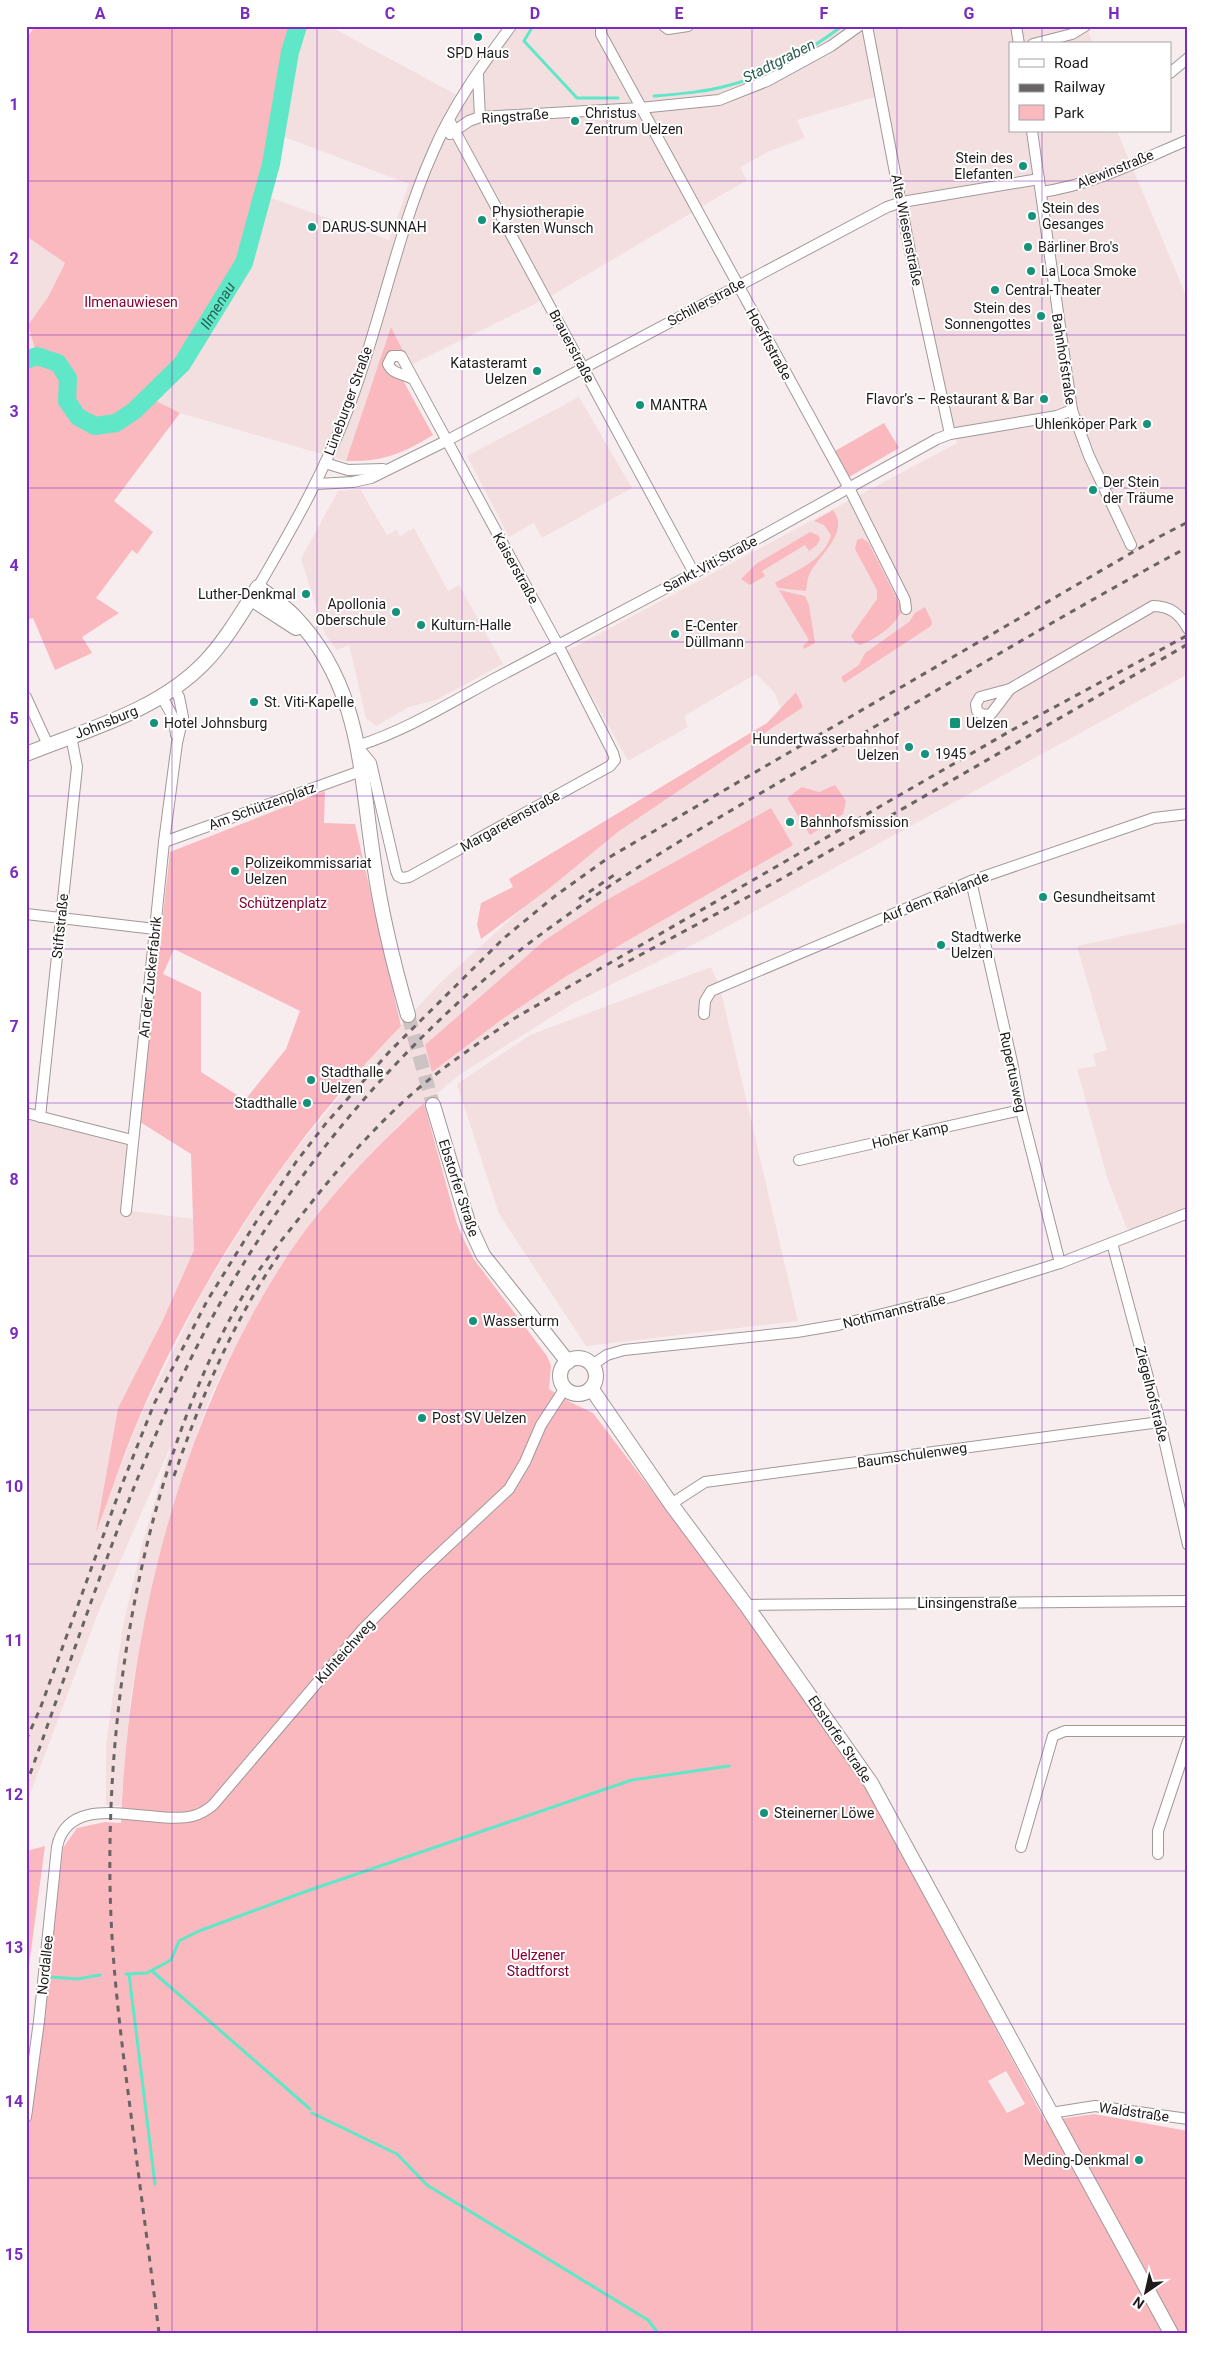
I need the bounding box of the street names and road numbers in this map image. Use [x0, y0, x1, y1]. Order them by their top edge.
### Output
street label: Ringstraße [481, 106, 549, 126]
street label: Alewinstraße [1074, 146, 1156, 192]
street label: Alte Wiesenstraße [888, 173, 926, 287]
street label: Schillerstraße [665, 275, 747, 329]
street label: Hoefftstraße [743, 305, 795, 383]
street label: Brauerstraße [546, 307, 598, 385]
street label: Bahnhofstraße [1049, 312, 1079, 406]
street label: Lüneburger Straße [321, 344, 375, 458]
street label: Kaiserstraße [490, 530, 542, 606]
street label: Sankt-Viti-Straße [660, 532, 760, 596]
street label: Johnsburg [72, 702, 140, 742]
street label: Am Schützenplatz [206, 779, 318, 833]
street label: Margaretenstraße [457, 787, 563, 855]
street label: Auf dem Rahlande [879, 868, 991, 926]
street label: Stiftstraße [49, 893, 71, 959]
street label: An der Zuckerfabrik [136, 915, 164, 1039]
street label: Rupertusweg [997, 1030, 1029, 1114]
street label: Hoher Kamp [870, 1118, 950, 1152]
street label: Ebstorfer Straße [436, 1137, 482, 1239]
street label: Nothmannstraße [841, 1291, 947, 1331]
street label: Ziegelhofstraße [1132, 1344, 1172, 1444]
street label: Baumschulenweg [856, 1439, 968, 1471]
street label: Linsingenstraße [917, 1595, 1017, 1611]
street label: Kuhteichweg [312, 1616, 378, 1686]
street label: Ebstorfer Straße [805, 1692, 875, 1786]
street label: Nordallee [34, 1934, 56, 1996]
street label: Waldstraße [1098, 2099, 1170, 2125]

